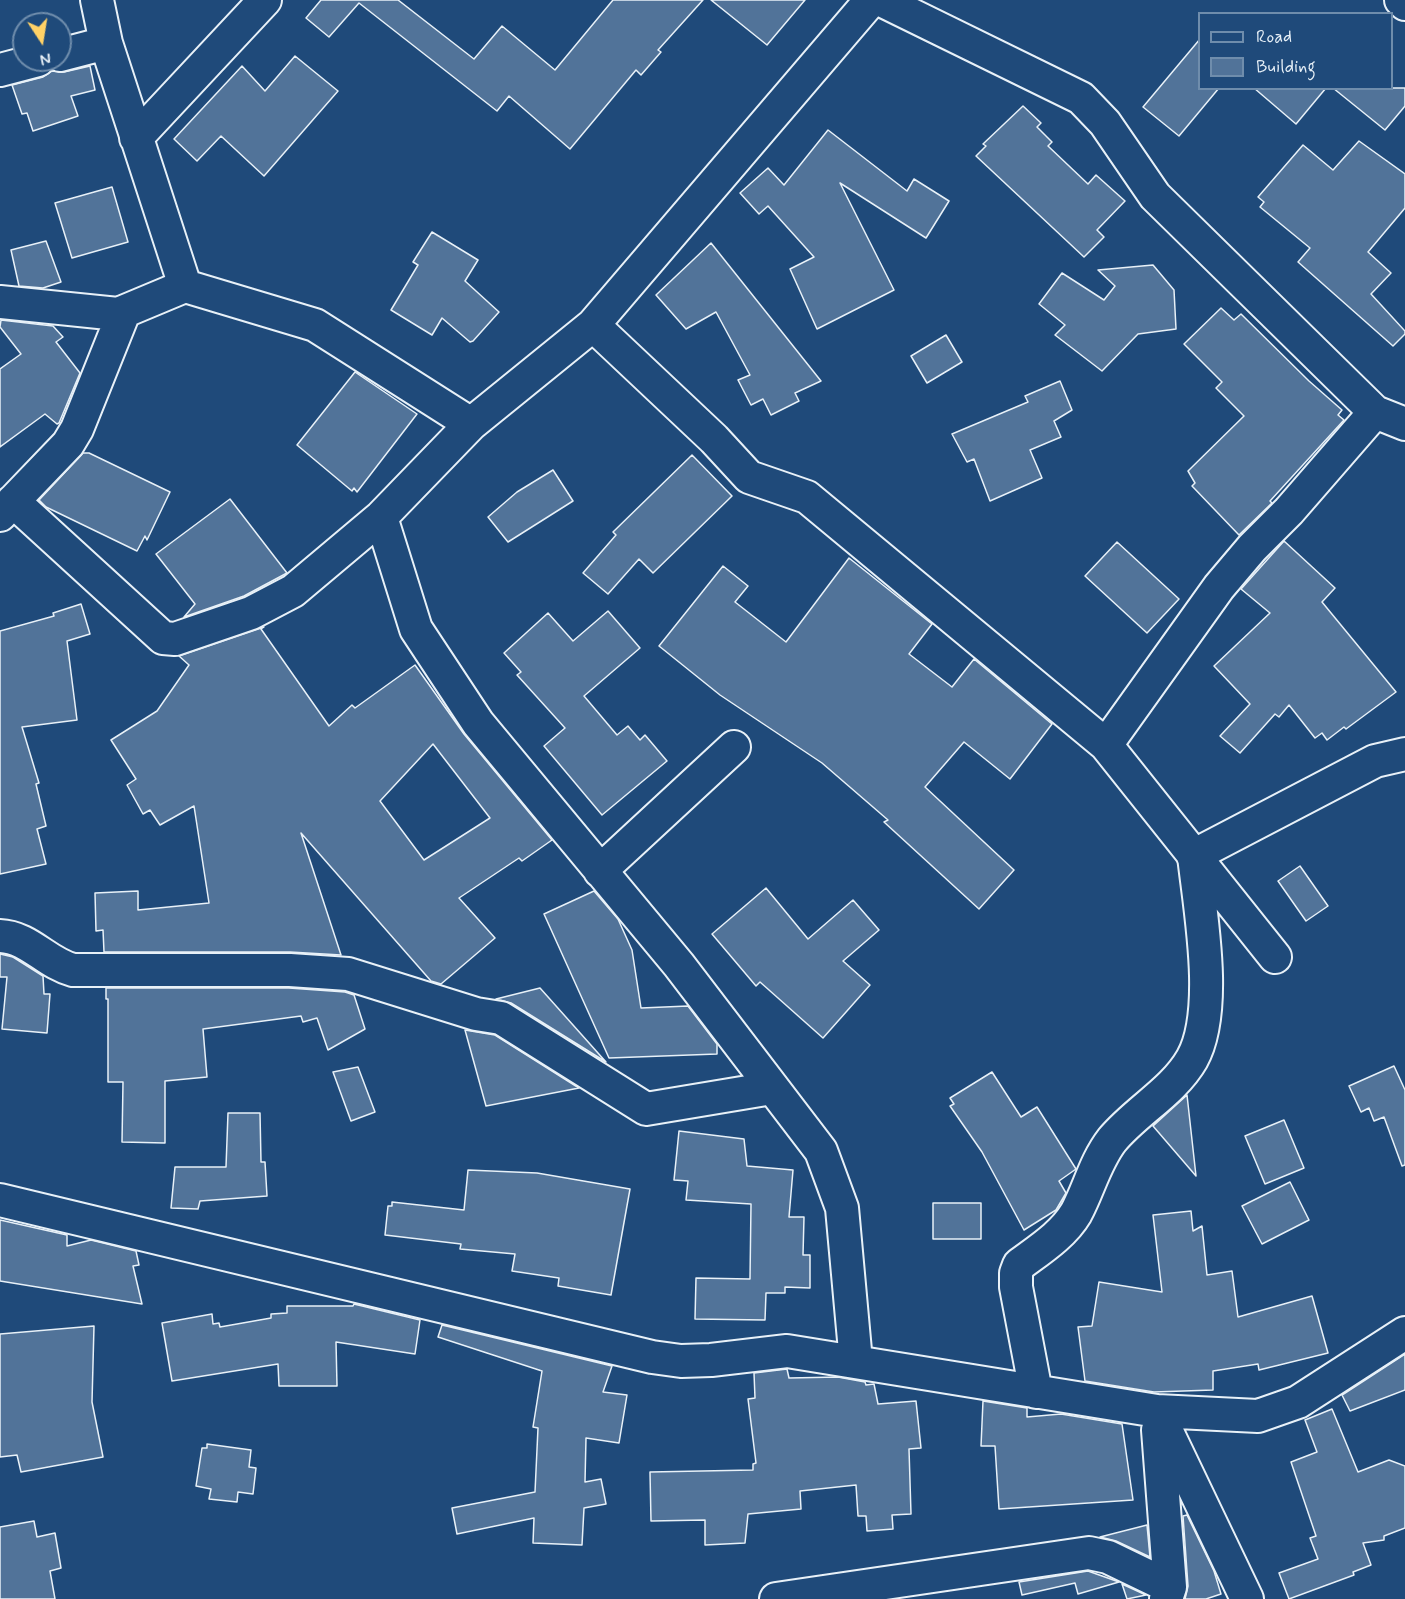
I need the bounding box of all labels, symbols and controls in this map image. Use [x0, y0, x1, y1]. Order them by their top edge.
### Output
north arrow [12, 12, 72, 72]
legend [1198, 12, 1393, 90]
text: Road [1256, 25, 1292, 49]
text: N [38, 47, 53, 70]
text: Building [1256, 55, 1316, 79]

